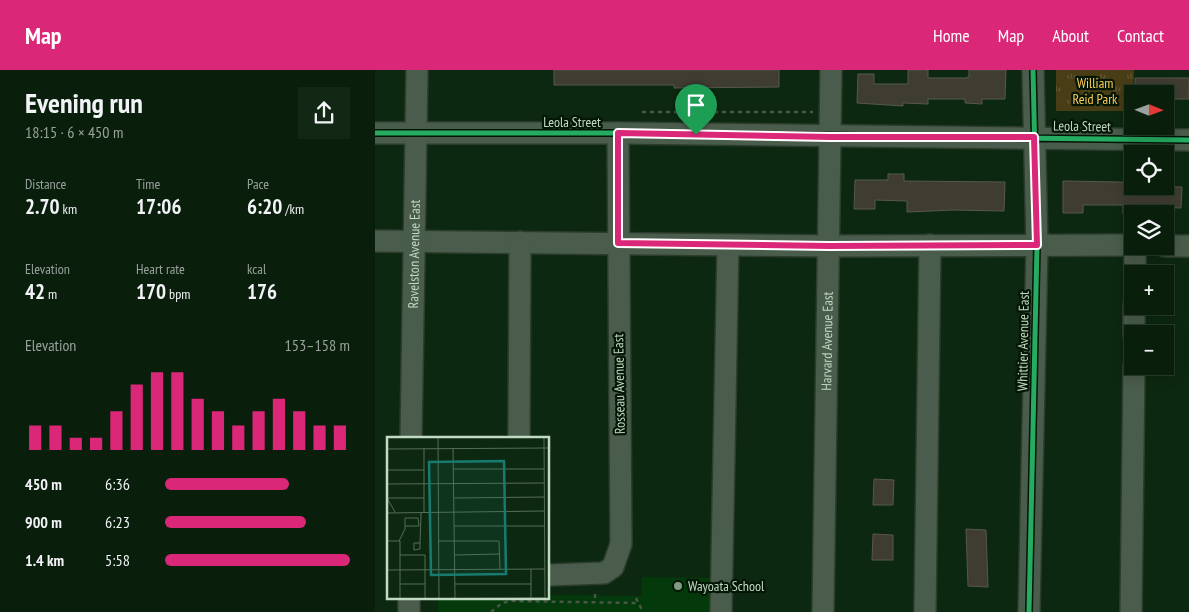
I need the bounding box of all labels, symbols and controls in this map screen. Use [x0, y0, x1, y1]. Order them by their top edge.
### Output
text: Map [25, 20, 62, 51]
text: Home [933, 24, 970, 47]
text: Map [998, 24, 1024, 47]
text: About [1052, 24, 1089, 47]
text: Contact [1117, 24, 1164, 47]
park label: William Reid Park [1073, 74, 1118, 108]
text: Evening run [25, 84, 143, 121]
pin [675, 84, 717, 135]
north arrow [1124, 85, 1174, 135]
map controls [1124, 85, 1174, 375]
button: share [298, 87, 350, 139]
icon: arrive [682, 91, 710, 119]
street label: Leola Street [543, 113, 601, 131]
street label: Leola Street [1053, 116, 1111, 136]
text: 18:15 · 6 × 450 m [25, 122, 123, 142]
button: locate [1124, 145, 1174, 195]
text: Distance [25, 175, 66, 193]
text: Time [136, 175, 160, 193]
text: Pace [247, 175, 269, 193]
text: 2.70 [25, 193, 60, 220]
text: 17:06 [136, 193, 181, 220]
text: 6:20 [247, 193, 282, 220]
street label: Ravelston Avenue East [404, 199, 424, 309]
text: km [60, 200, 77, 218]
text: /km [282, 200, 304, 218]
button: layers [1124, 205, 1174, 255]
text: Elevation [25, 260, 70, 278]
text: Heart rate [136, 260, 185, 278]
text: kcal [247, 260, 266, 278]
button: + [1124, 265, 1174, 315]
text: 42 [25, 278, 45, 305]
text: 170 [136, 278, 166, 305]
text: 176 [247, 278, 277, 305]
text: m [45, 285, 57, 303]
text: bpm [166, 285, 190, 303]
street label: Harvard Avenue East [817, 291, 837, 391]
street label: Whittier Avenue East [1013, 291, 1033, 391]
button: − [1124, 325, 1174, 375]
street label: Rosseau Avenue East [609, 334, 629, 434]
text: Elevation [25, 335, 76, 355]
text: 153–158 m [285, 335, 350, 355]
inset map [387, 437, 550, 600]
text: 450 m [25, 474, 62, 494]
text: 6:36 [105, 474, 130, 494]
text: 900 m [25, 512, 62, 532]
text: 6:23 [105, 512, 130, 532]
text: 1.4 km [25, 550, 64, 570]
text: 5:58 [105, 550, 130, 570]
place label: Wayoata School [688, 577, 765, 595]
marker: Wayoata School [672, 580, 684, 592]

